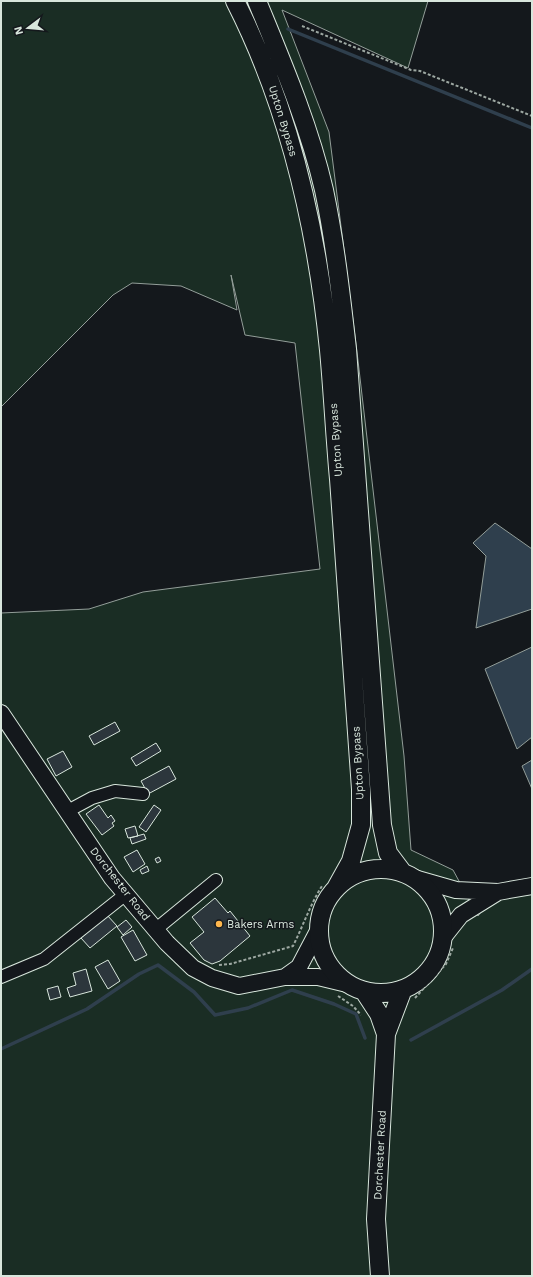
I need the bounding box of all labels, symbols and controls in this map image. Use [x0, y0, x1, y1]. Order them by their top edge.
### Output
north arrow [8, 8, 48, 48]
text: N [11, 25, 26, 36]
street label: Upton Bypass [266, 84, 300, 158]
street label: Upton Bypass [327, 403, 345, 477]
street label: Upton Bypass [350, 726, 366, 800]
street label: Dorchester Road [87, 845, 153, 923]
place label: Bakers Arms [227, 918, 294, 931]
marker: Bakers Arms [214, 919, 224, 929]
street label: Dorchester Road [371, 1110, 389, 1200]

